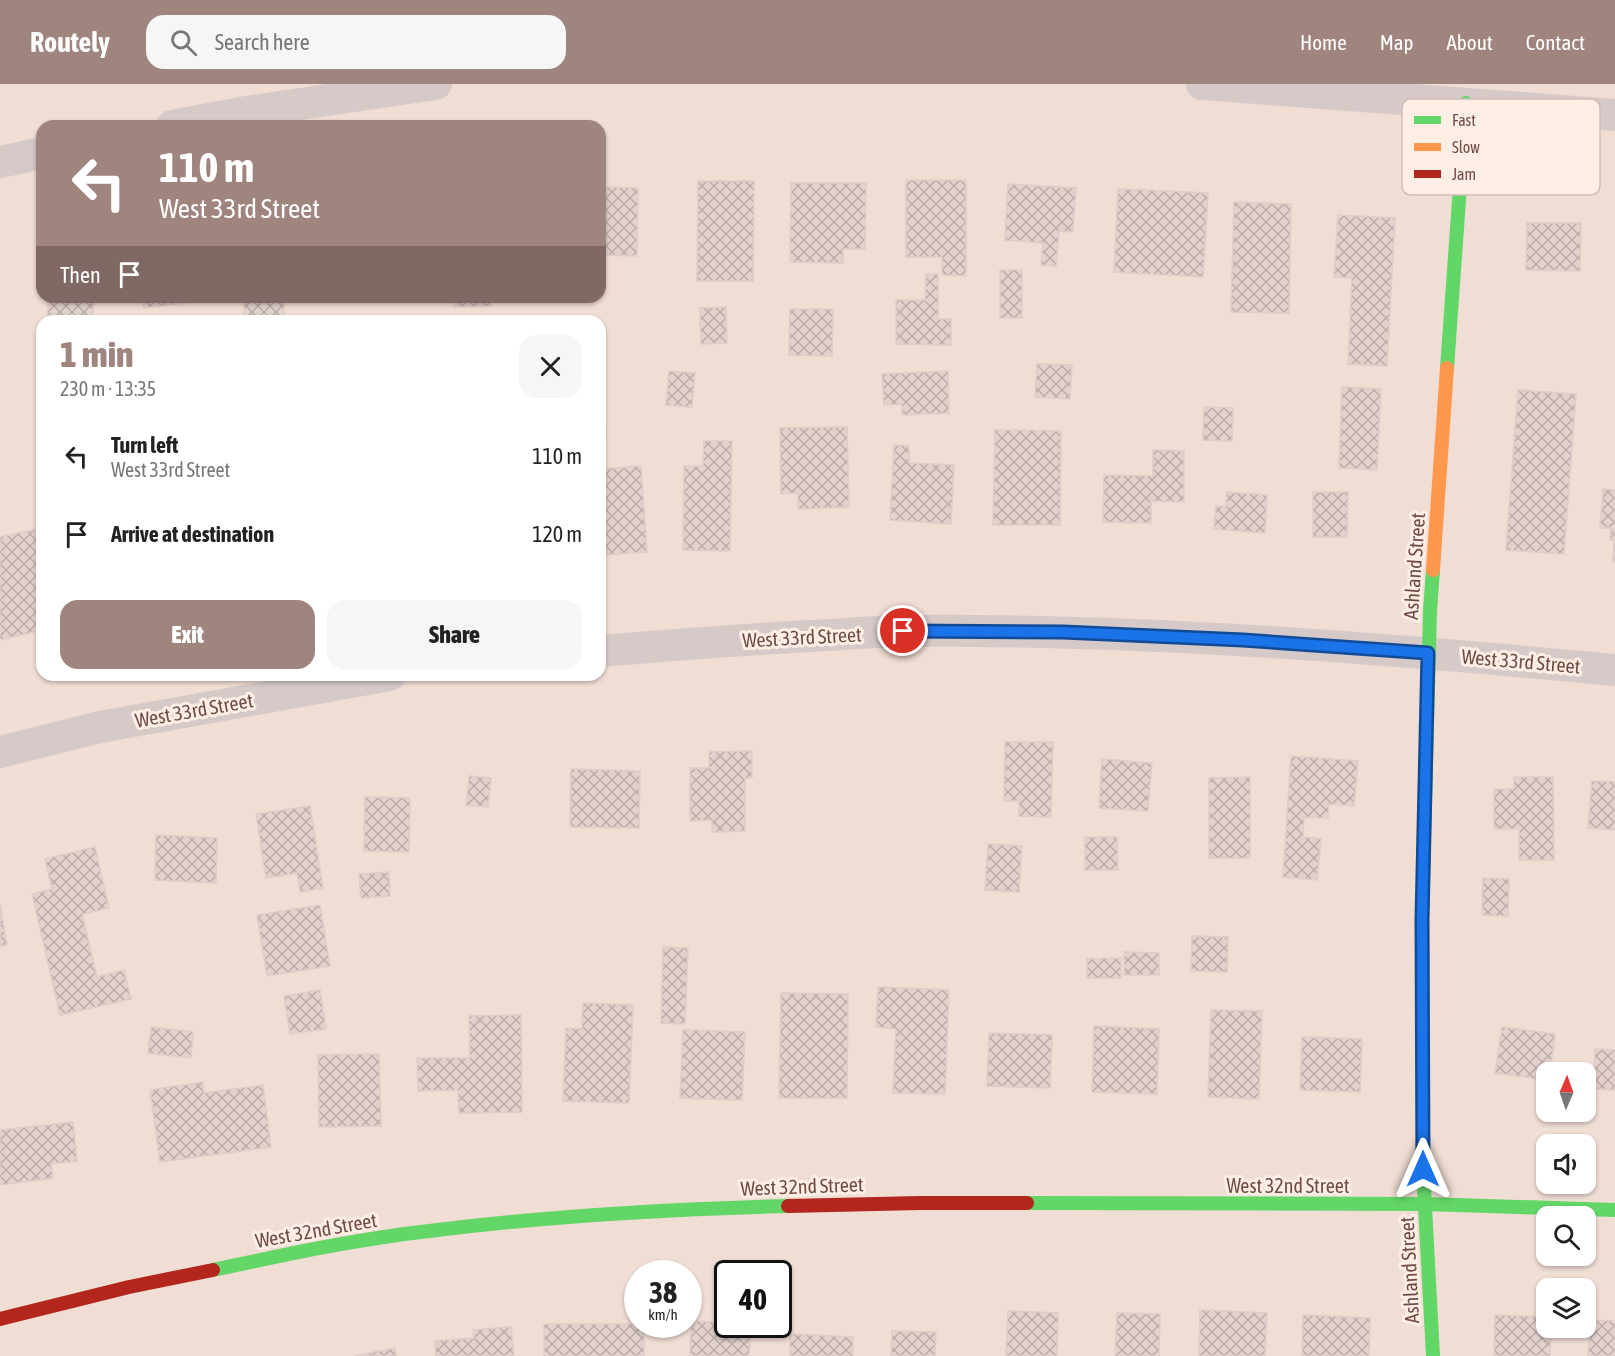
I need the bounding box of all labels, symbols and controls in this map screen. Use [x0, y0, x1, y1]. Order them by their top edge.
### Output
search box [146, 15, 566, 69]
text: Routely [30, 26, 110, 58]
icon: search [167, 26, 200, 59]
text: Search here [215, 29, 310, 55]
text: Home [1300, 30, 1347, 54]
text: Map [1380, 30, 1414, 54]
text: About [1447, 30, 1493, 54]
text: Contact [1526, 30, 1585, 54]
legend [1402, 99, 1600, 195]
text: Fast [1452, 111, 1476, 129]
text: Slow [1452, 138, 1480, 156]
text: 110 m [159, 143, 254, 191]
icon: left [60, 144, 138, 222]
text: Jam [1452, 165, 1476, 183]
text: West 33rd Street [159, 193, 320, 224]
icon: arrive [113, 258, 146, 291]
text: Then [60, 262, 101, 288]
text: 1 min [60, 333, 134, 375]
button: close [519, 335, 582, 398]
text: 230 m · 13:35 [60, 377, 156, 400]
text: Turn left [111, 432, 178, 458]
icon: left [60, 440, 93, 473]
text: 110 m [532, 443, 582, 469]
text: West 33rd Street [111, 458, 230, 481]
street label: Ashland Street [1399, 512, 1429, 620]
icon: arrive [60, 518, 93, 551]
text: Arrive at destination [111, 521, 274, 547]
text: 120 m [532, 521, 582, 547]
button: Exit [60, 600, 315, 669]
button: Share [327, 600, 582, 669]
pin [877, 605, 928, 656]
icon: arrive [886, 614, 919, 647]
street label: West 33rd Street [742, 622, 862, 652]
street label: West 33rd Street [1461, 644, 1582, 678]
street label: West 33rd Street [133, 688, 255, 732]
north arrow [1536, 1062, 1596, 1122]
map controls [1536, 1062, 1596, 1338]
button: sound [1536, 1134, 1596, 1194]
position arrow [1391, 1137, 1455, 1201]
street label: West 32nd Street [740, 1172, 864, 1200]
street label: West 32nd Street [1226, 1174, 1350, 1197]
button: search [1536, 1206, 1596, 1266]
street label: West 32nd Street [253, 1208, 379, 1252]
street label: Ashland Street [1395, 1216, 1423, 1324]
speed limit sign: 40 [714, 1260, 792, 1338]
text: 38 [649, 1275, 677, 1309]
button: layers [1536, 1278, 1596, 1338]
text: km/h [648, 1306, 678, 1323]

